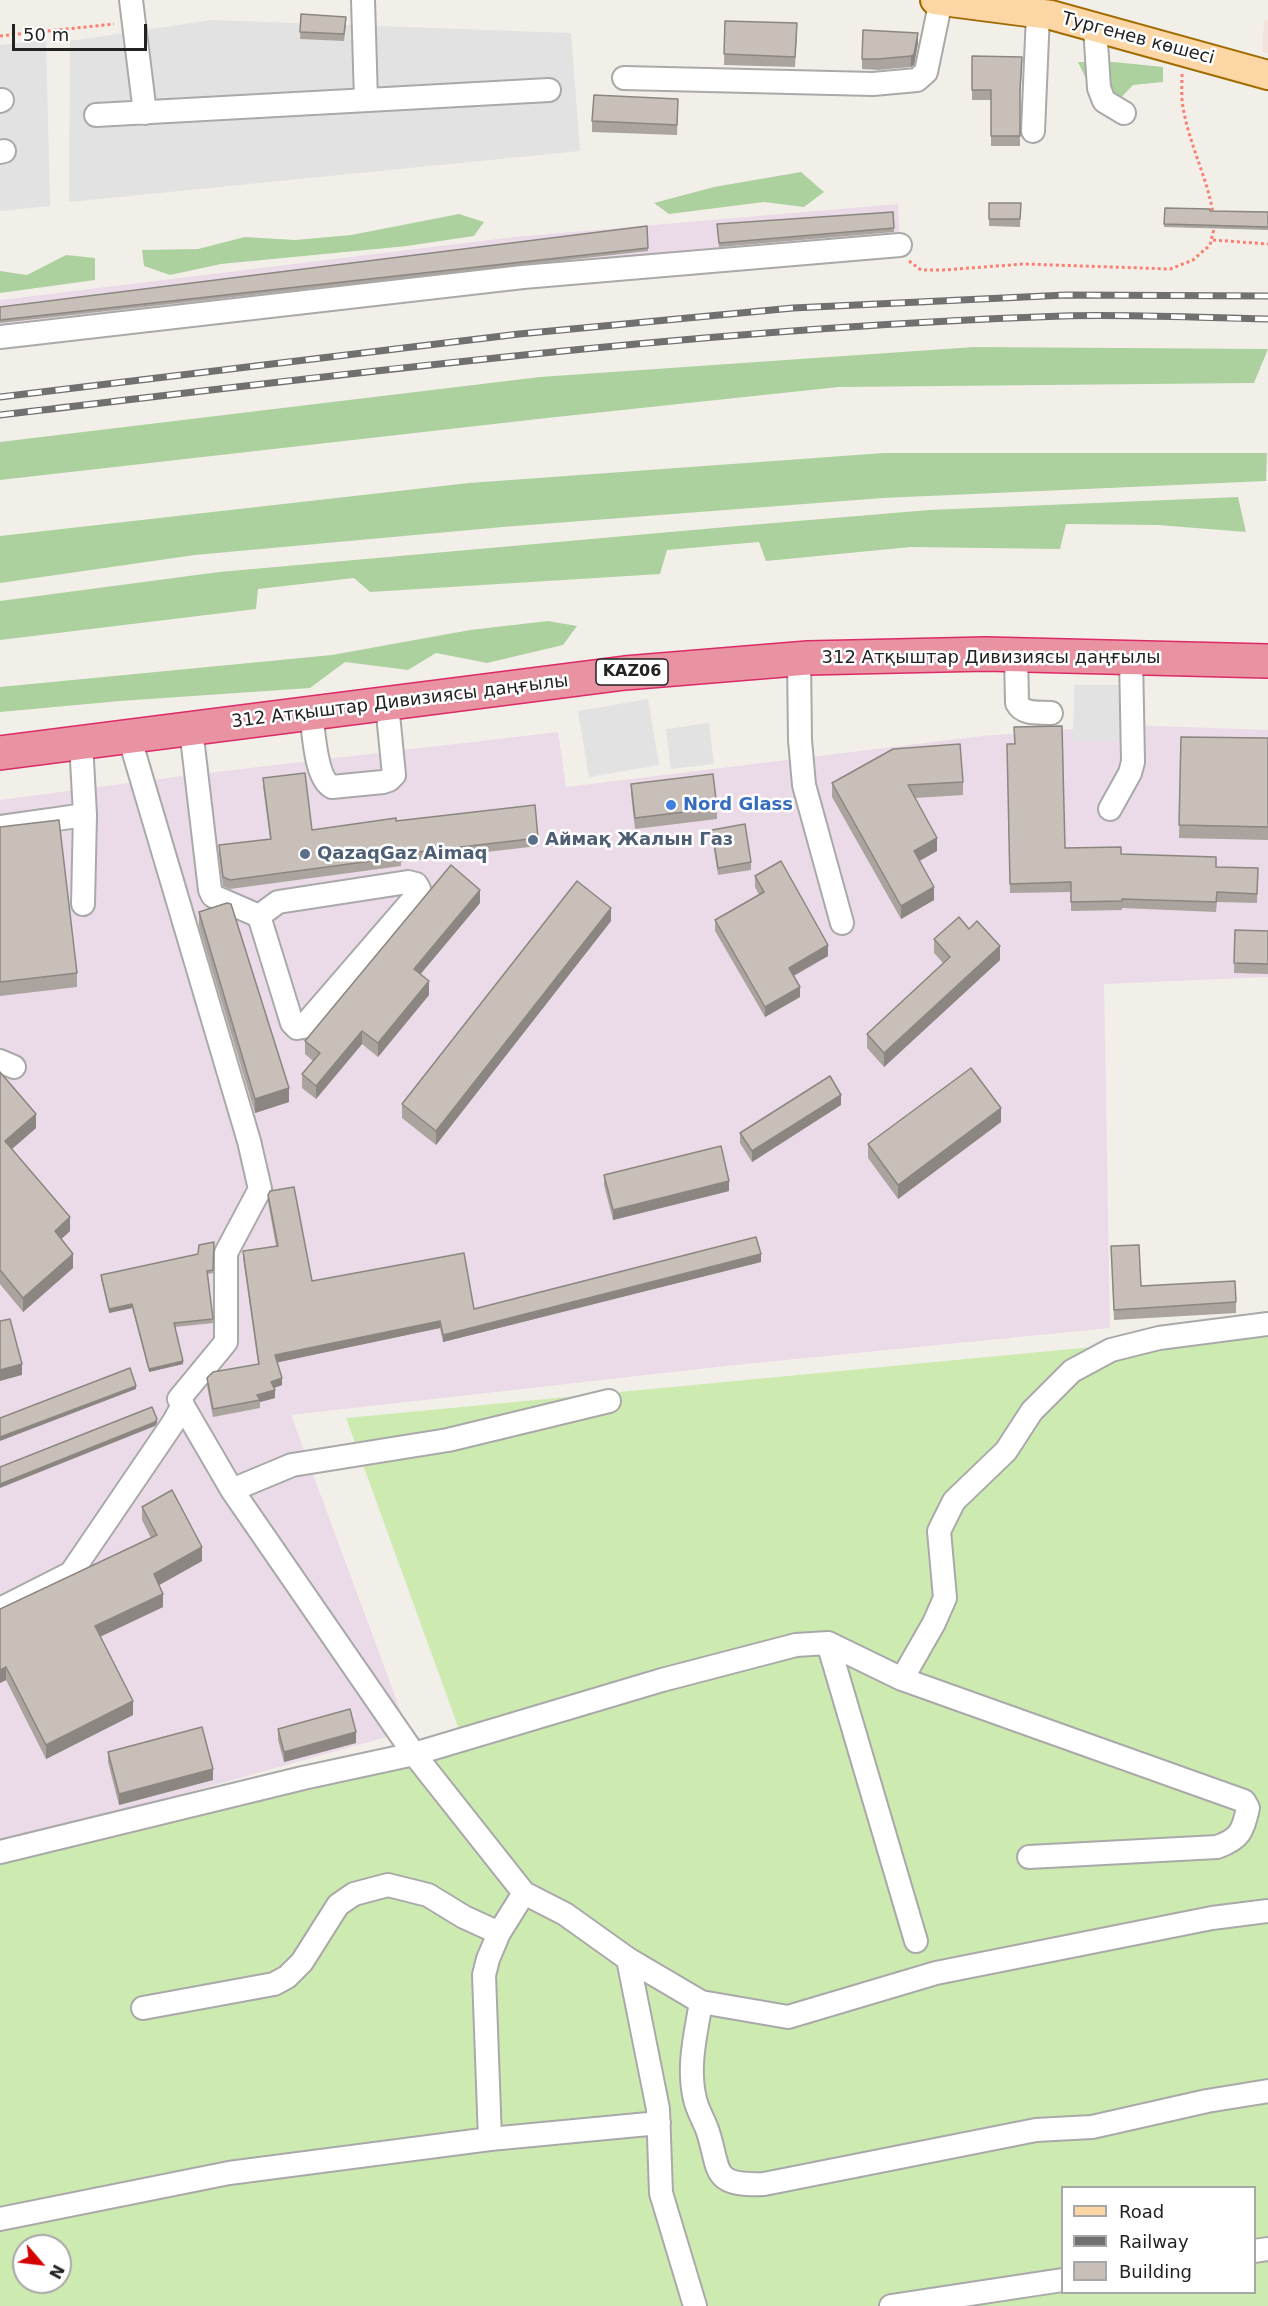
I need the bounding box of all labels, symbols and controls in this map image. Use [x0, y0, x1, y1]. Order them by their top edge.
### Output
street label: Тургенев көшесі [1059, 8, 1217, 70]
scale bar [15, 12, 150, 50]
text: 50 m [23, 24, 69, 45]
street label: 312 Атқыштар Дивизиясы даңғылы [821, 647, 1161, 669]
road number: KАZ06 [596, 659, 668, 685]
street label: 312 Атқыштар Дивизиясы даңғылы [230, 671, 570, 733]
place label: Nord Glass [683, 794, 793, 816]
marker: Nord Glass [664, 798, 678, 812]
place label: Аймақ Жалын Газ [545, 829, 733, 851]
marker: Аймақ Жалын Газ [526, 833, 540, 847]
place label: QazaqGaz Aimaq [317, 843, 488, 865]
marker: QazaqGaz Aimaq [298, 847, 312, 861]
legend [1061, 2186, 1256, 2294]
text: Road [1119, 2201, 1164, 2222]
text: Railway [1119, 2231, 1189, 2252]
north arrow [12, 2234, 72, 2294]
text: N [45, 2261, 68, 2282]
text: Building [1119, 2261, 1192, 2282]

